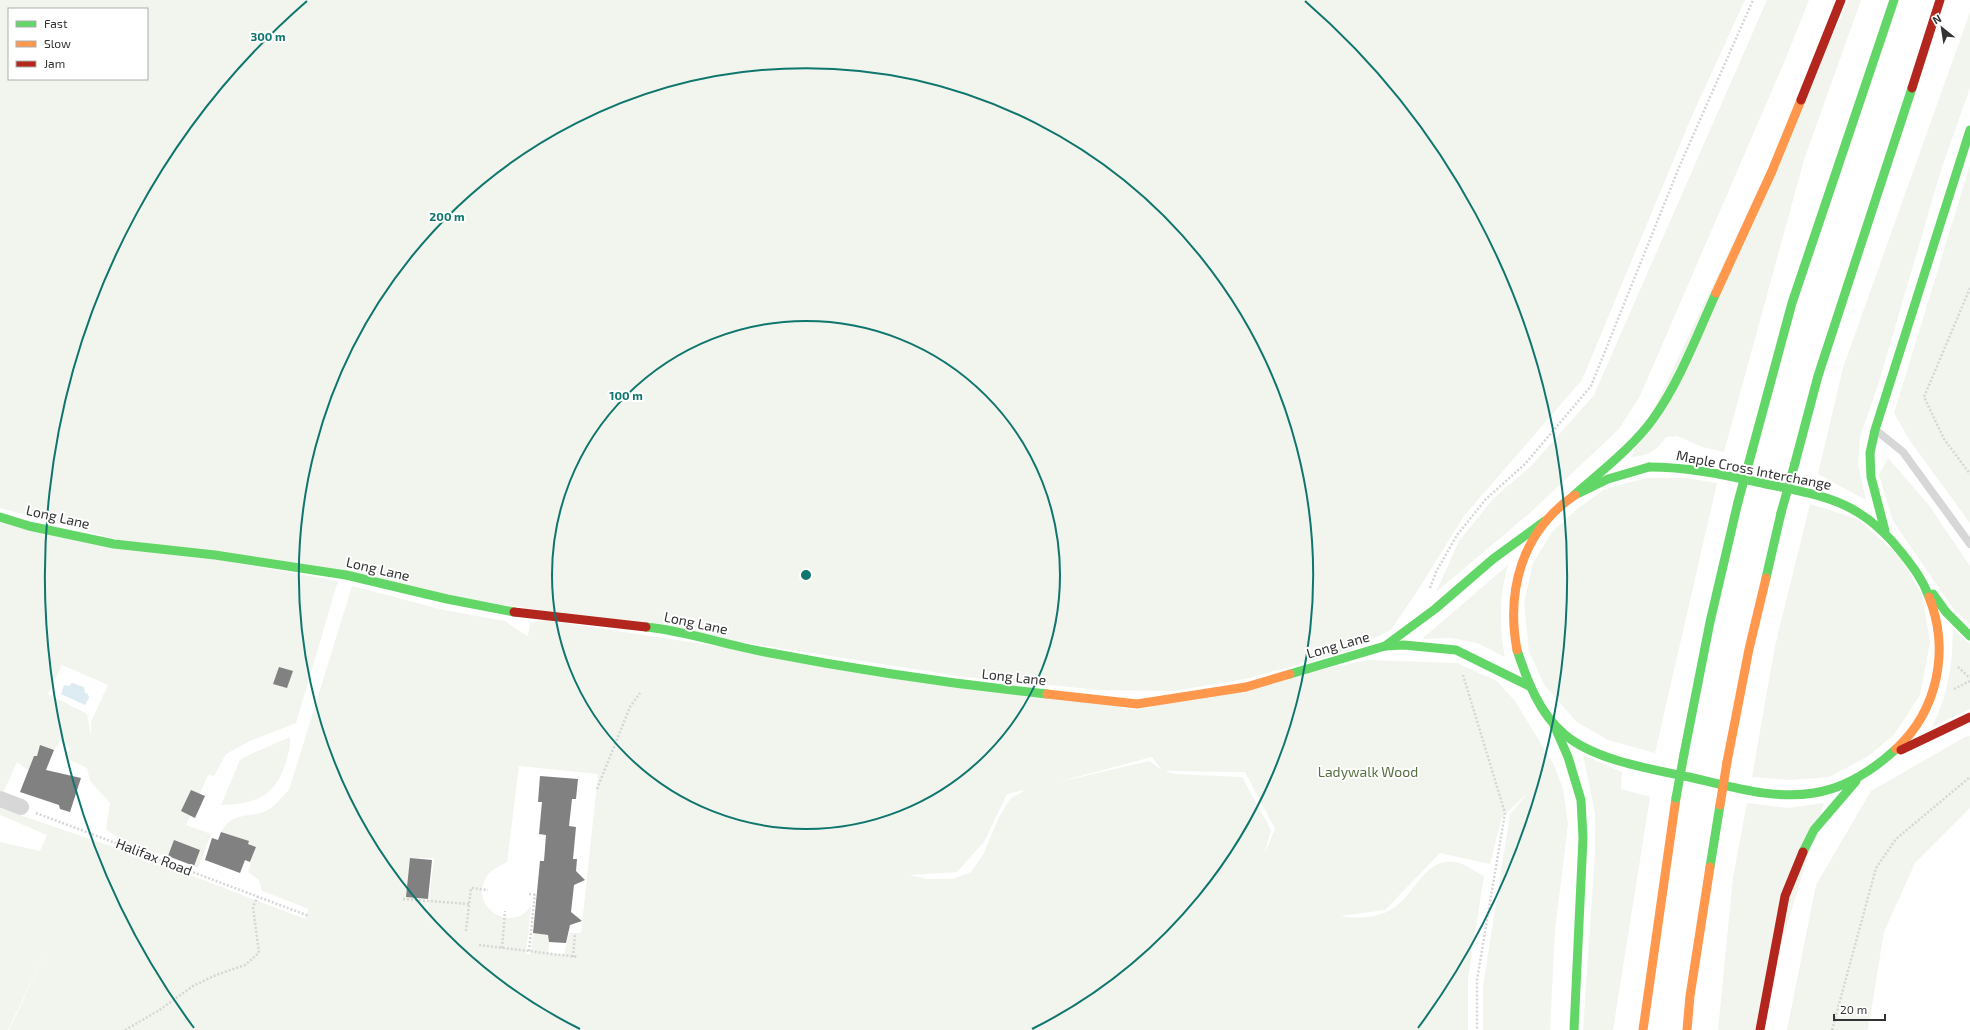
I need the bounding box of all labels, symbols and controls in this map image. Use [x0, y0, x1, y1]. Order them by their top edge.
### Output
legend [8, 8, 148, 80]
north arrow [1922, 8, 1962, 48]
text: N [1930, 11, 1943, 27]
text: Fast [44, 16, 68, 30]
text: 300 m [250, 29, 286, 43]
text: Slow [44, 36, 71, 50]
text: Jam [44, 56, 65, 70]
text: 200 m [429, 209, 465, 223]
text: 100 m [609, 388, 643, 402]
street label: Maple Cross Interchange [1675, 446, 1833, 493]
street label: Long Lane [25, 501, 92, 532]
street label: Long Lane [345, 553, 412, 584]
centre of rings [799, 568, 813, 582]
street label: Long Lane [663, 607, 730, 638]
street label: Long Lane [1304, 627, 1371, 662]
street label: Long Lane [981, 665, 1047, 688]
park label: Ladywalk Wood [1318, 763, 1418, 780]
street label: Halifax Road [114, 834, 195, 879]
scale bar [1834, 996, 1885, 1022]
text: 20 m [1840, 1002, 1867, 1016]

